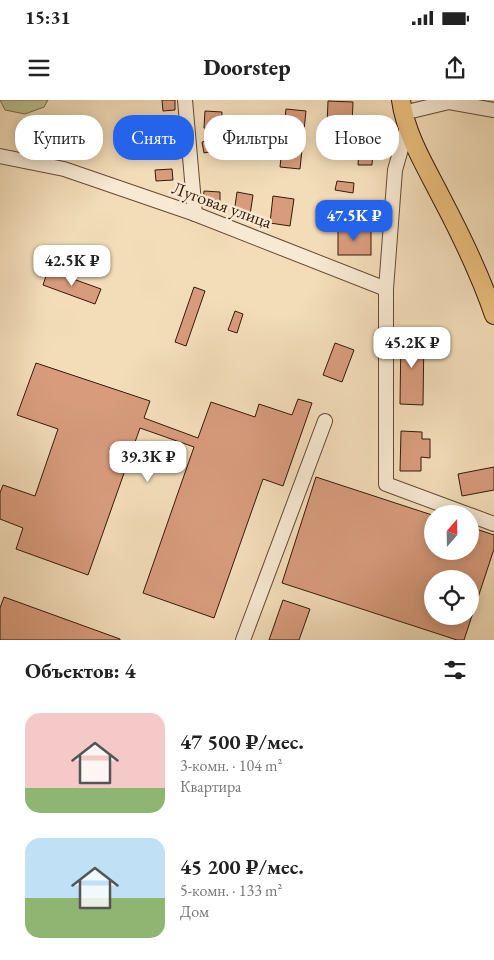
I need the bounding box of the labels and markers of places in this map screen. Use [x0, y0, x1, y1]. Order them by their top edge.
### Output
pin: 47.5K ₽ [308, 200, 400, 242]
pin: 42.5K ₽ [26, 244, 118, 287]
pin: 45.2K ₽ [366, 326, 458, 369]
pin: 39.3K ₽ [102, 440, 194, 483]

